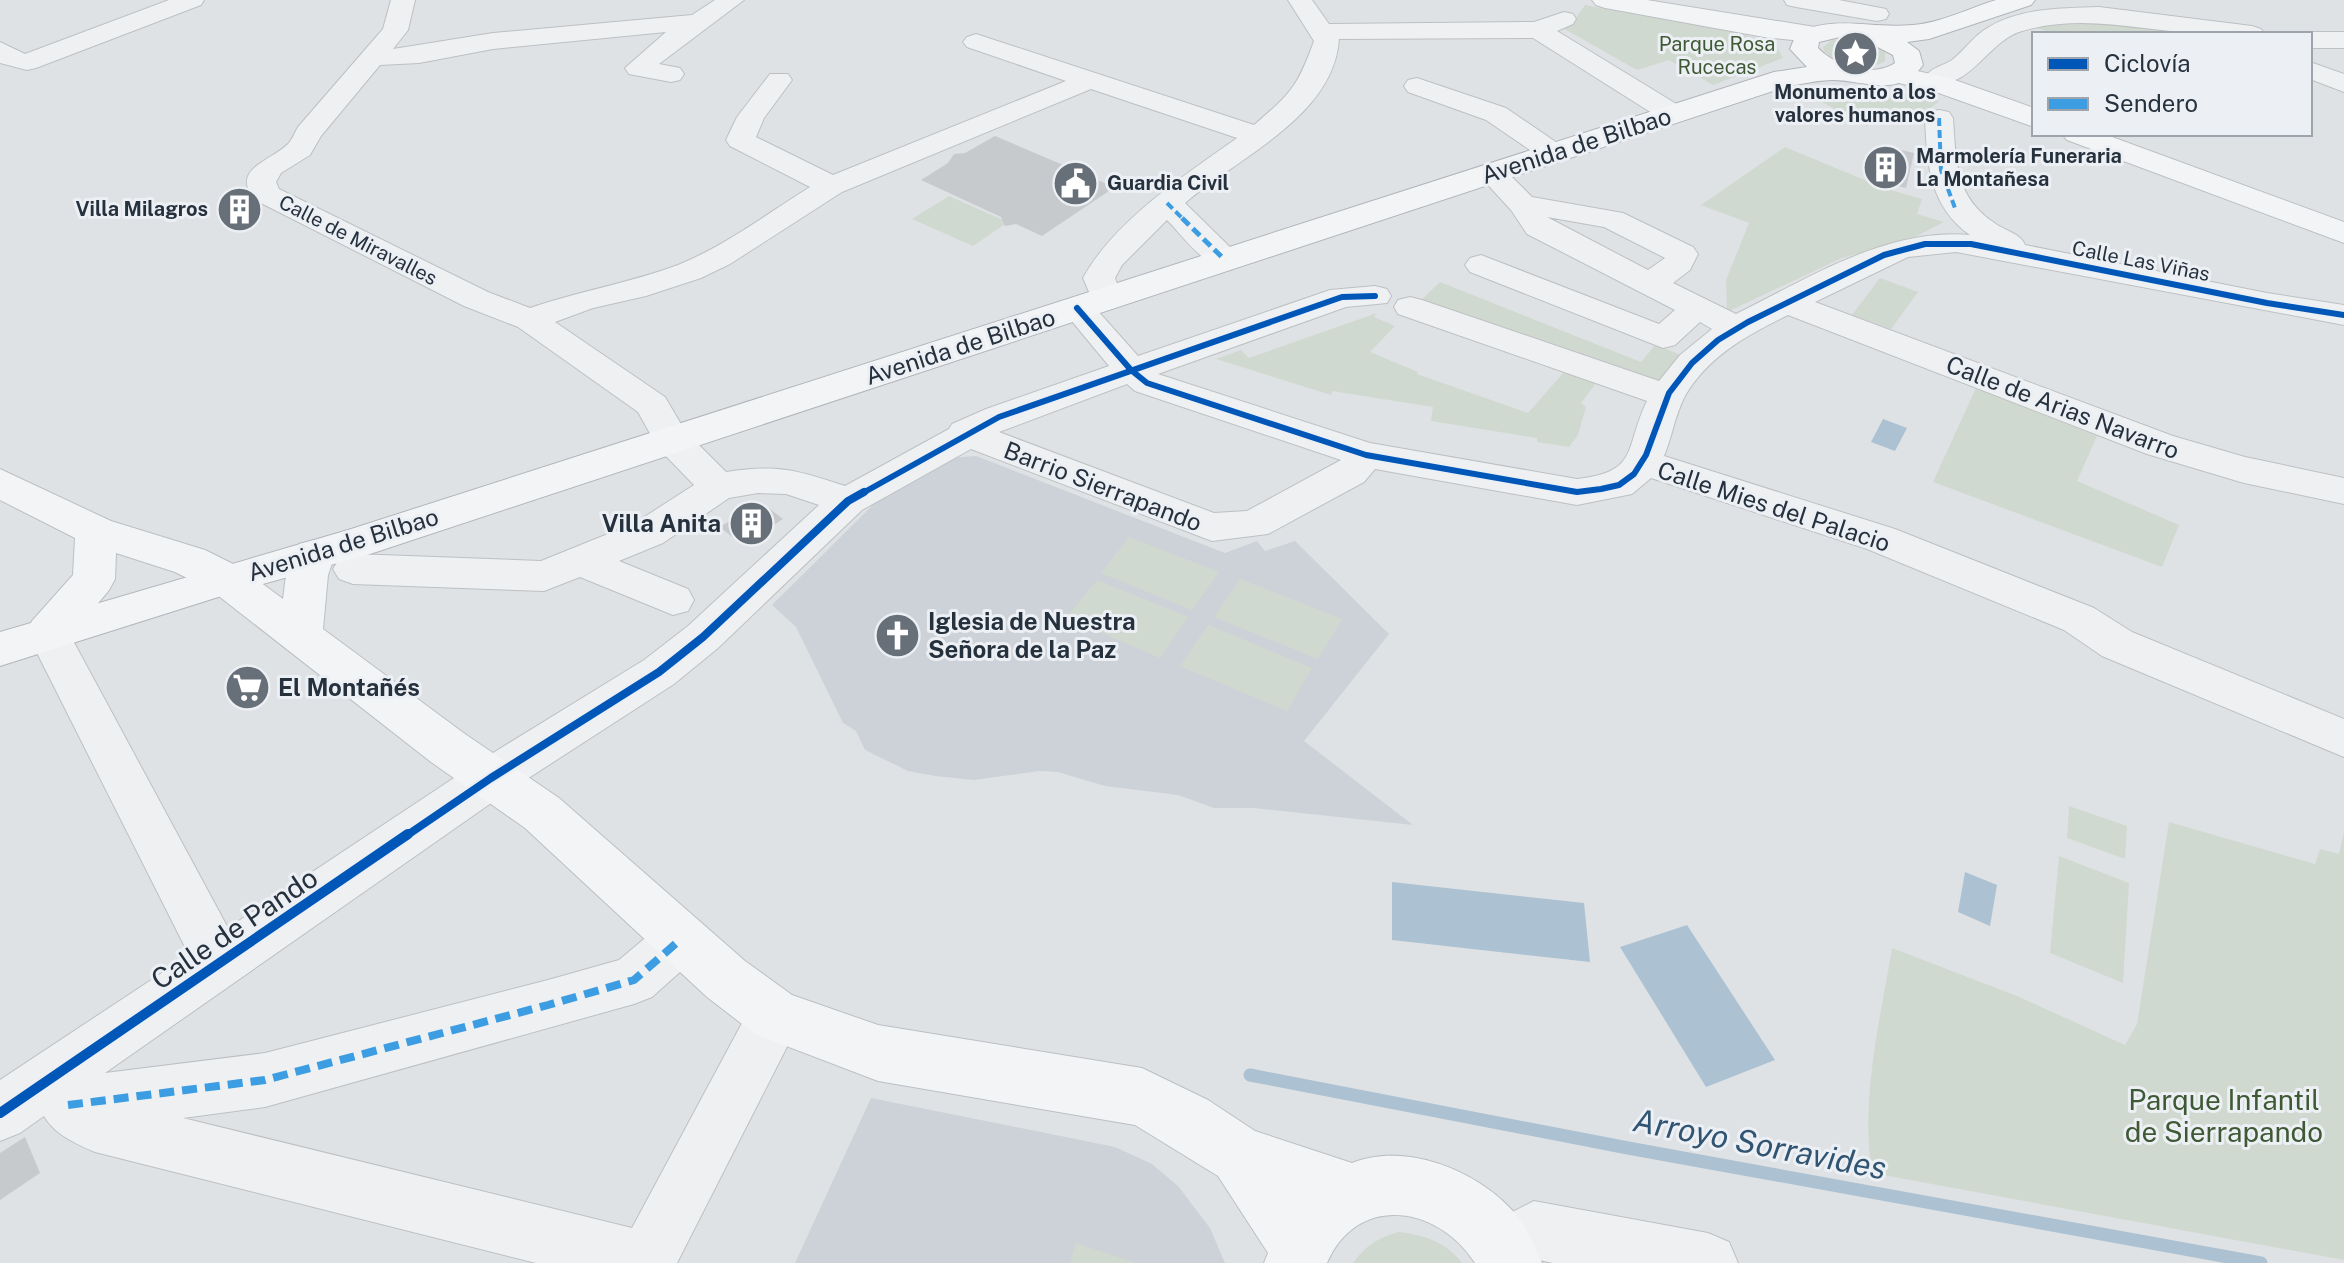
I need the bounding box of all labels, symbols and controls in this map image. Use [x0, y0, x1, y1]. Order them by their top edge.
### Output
place icon: Monumento a los valores humanos [1831, 29, 1879, 77]
park label: Parque Rosa Rucecas [1659, 32, 1775, 79]
legend [2032, 32, 2312, 136]
text: Ciclovía [2104, 49, 2191, 77]
place label: Monumento a los valores humanos [1774, 80, 1936, 127]
text: Sendero [2104, 89, 2198, 117]
street label: Avenida de Bilbao [1478, 101, 1674, 189]
building icon: Marmolería Funeraria La Montañesa [1861, 143, 1909, 191]
place label: Marmolería Funeraria La Montañesa [1916, 144, 2122, 191]
public building icon: Guardia Civil [1052, 159, 1100, 207]
place label: Guardia Civil [1107, 171, 1229, 195]
building icon: Villa Milagros [215, 185, 263, 233]
street label: Calle de Miravalles [275, 190, 441, 290]
place label: Villa Milagros [76, 197, 208, 221]
street label: Calle Las Viñas [2070, 236, 2212, 286]
street label: Avenida de Bilbao [862, 302, 1058, 390]
street label: Calle de Arias Navarro [1943, 350, 2183, 464]
street label: Barrio Sierrapando [1000, 435, 1206, 537]
street label: Calle Mies del Palacio [1654, 455, 1894, 557]
building icon: Villa Anita [728, 499, 776, 547]
street label: Avenida de Bilbao [244, 502, 442, 586]
place label: Villa Anita [602, 509, 721, 537]
place label: Iglesia de Nuestra Señora de la Paz [928, 607, 1136, 663]
church icon: Iglesia de Nuestra Señora de la Paz [873, 611, 921, 659]
supermarket icon: El Montañés [223, 663, 271, 711]
place label: El Montañés [278, 673, 420, 701]
street label: Calle de Pando [145, 860, 323, 996]
park label: Parque Infantil de Sierrapando [2125, 1083, 2323, 1148]
water label: Arroyo Sorravides [1630, 1101, 1890, 1187]

